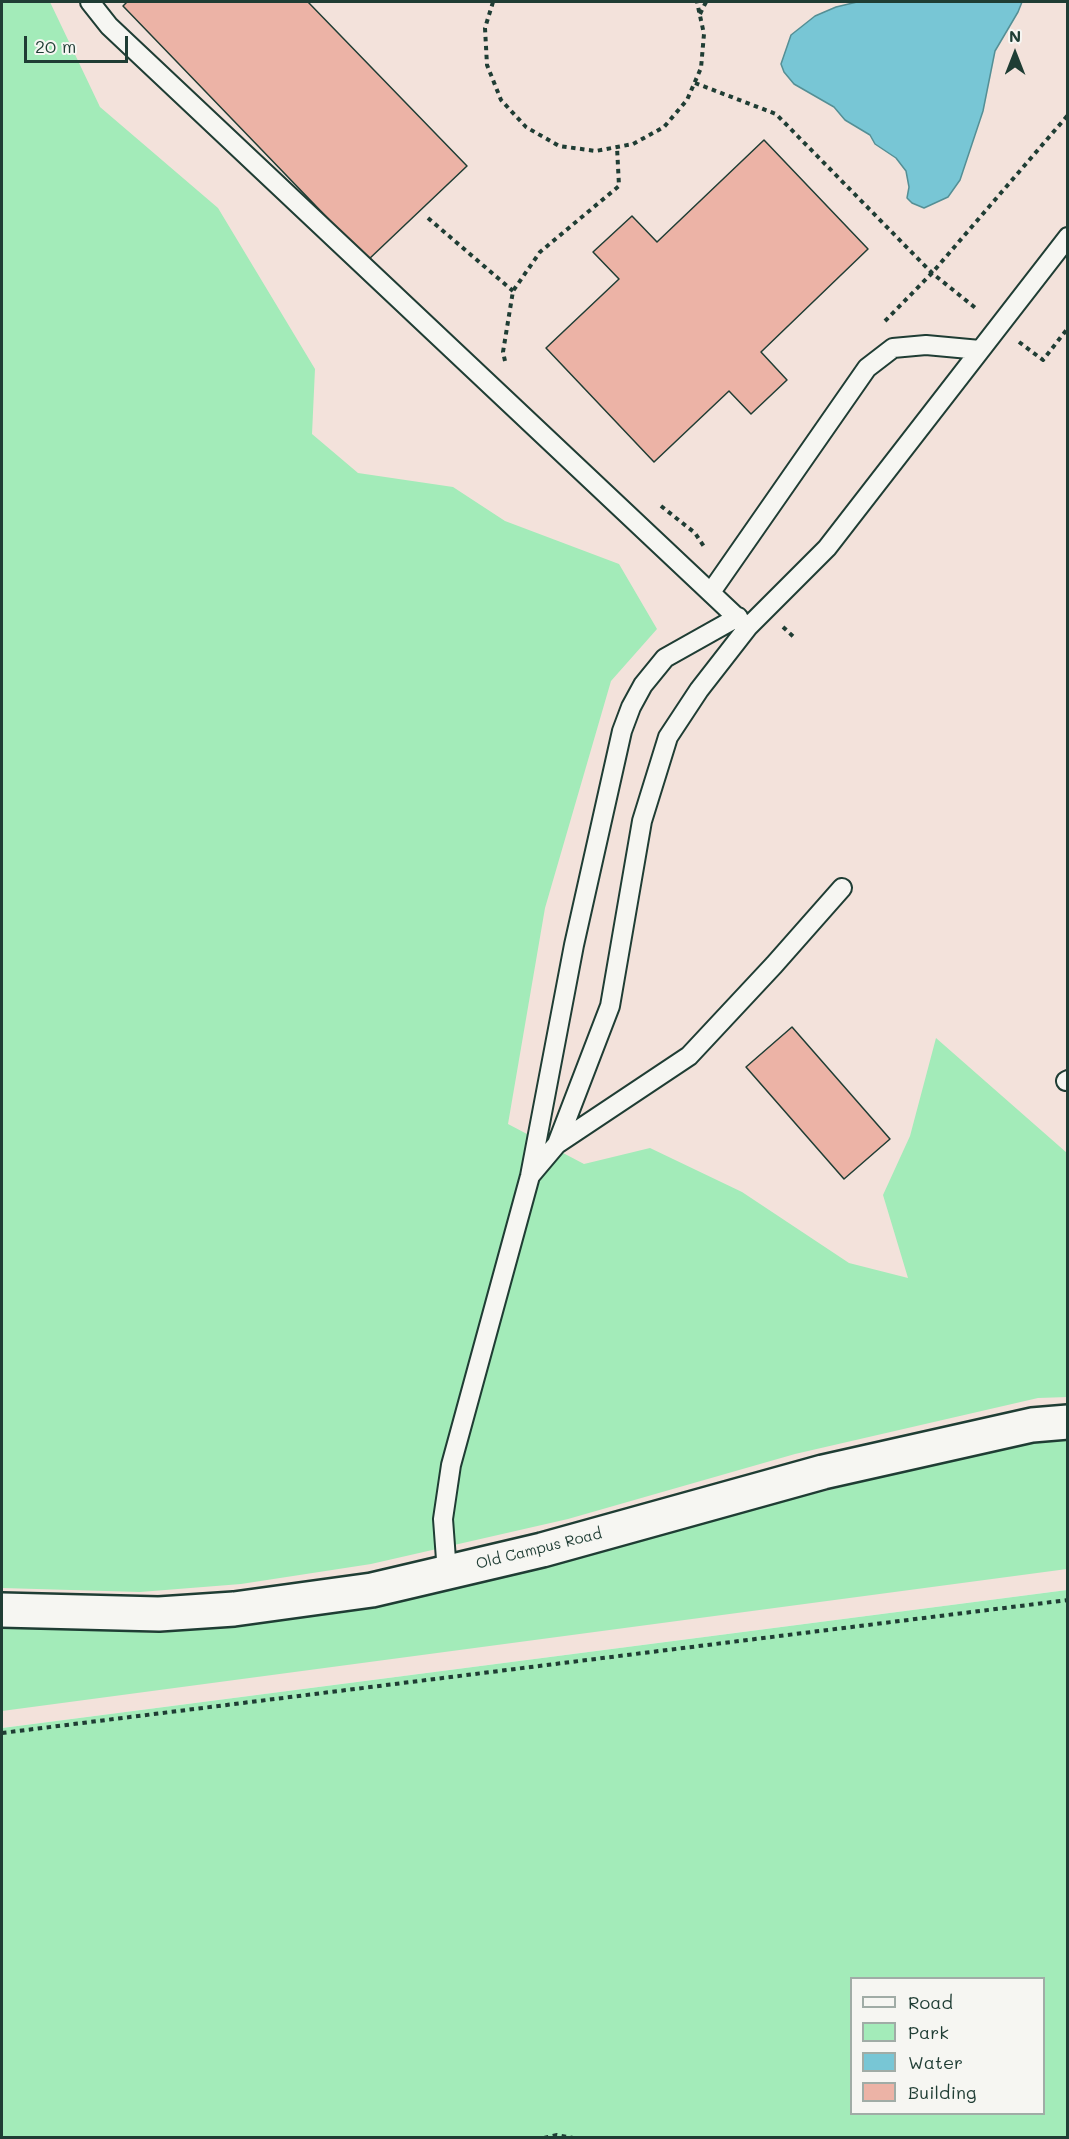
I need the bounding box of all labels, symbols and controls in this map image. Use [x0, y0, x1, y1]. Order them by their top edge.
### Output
scale bar [27, 24, 130, 62]
north arrow [985, 24, 1045, 84]
text: N [1009, 25, 1021, 46]
text: 20 m [35, 34, 76, 58]
street label: Old Campus Road [474, 1525, 604, 1573]
legend [850, 1977, 1045, 2115]
text: Road [908, 1990, 953, 2014]
text: Park [908, 2020, 949, 2044]
text: Water [908, 2050, 963, 2074]
text: Building [908, 2080, 976, 2104]

